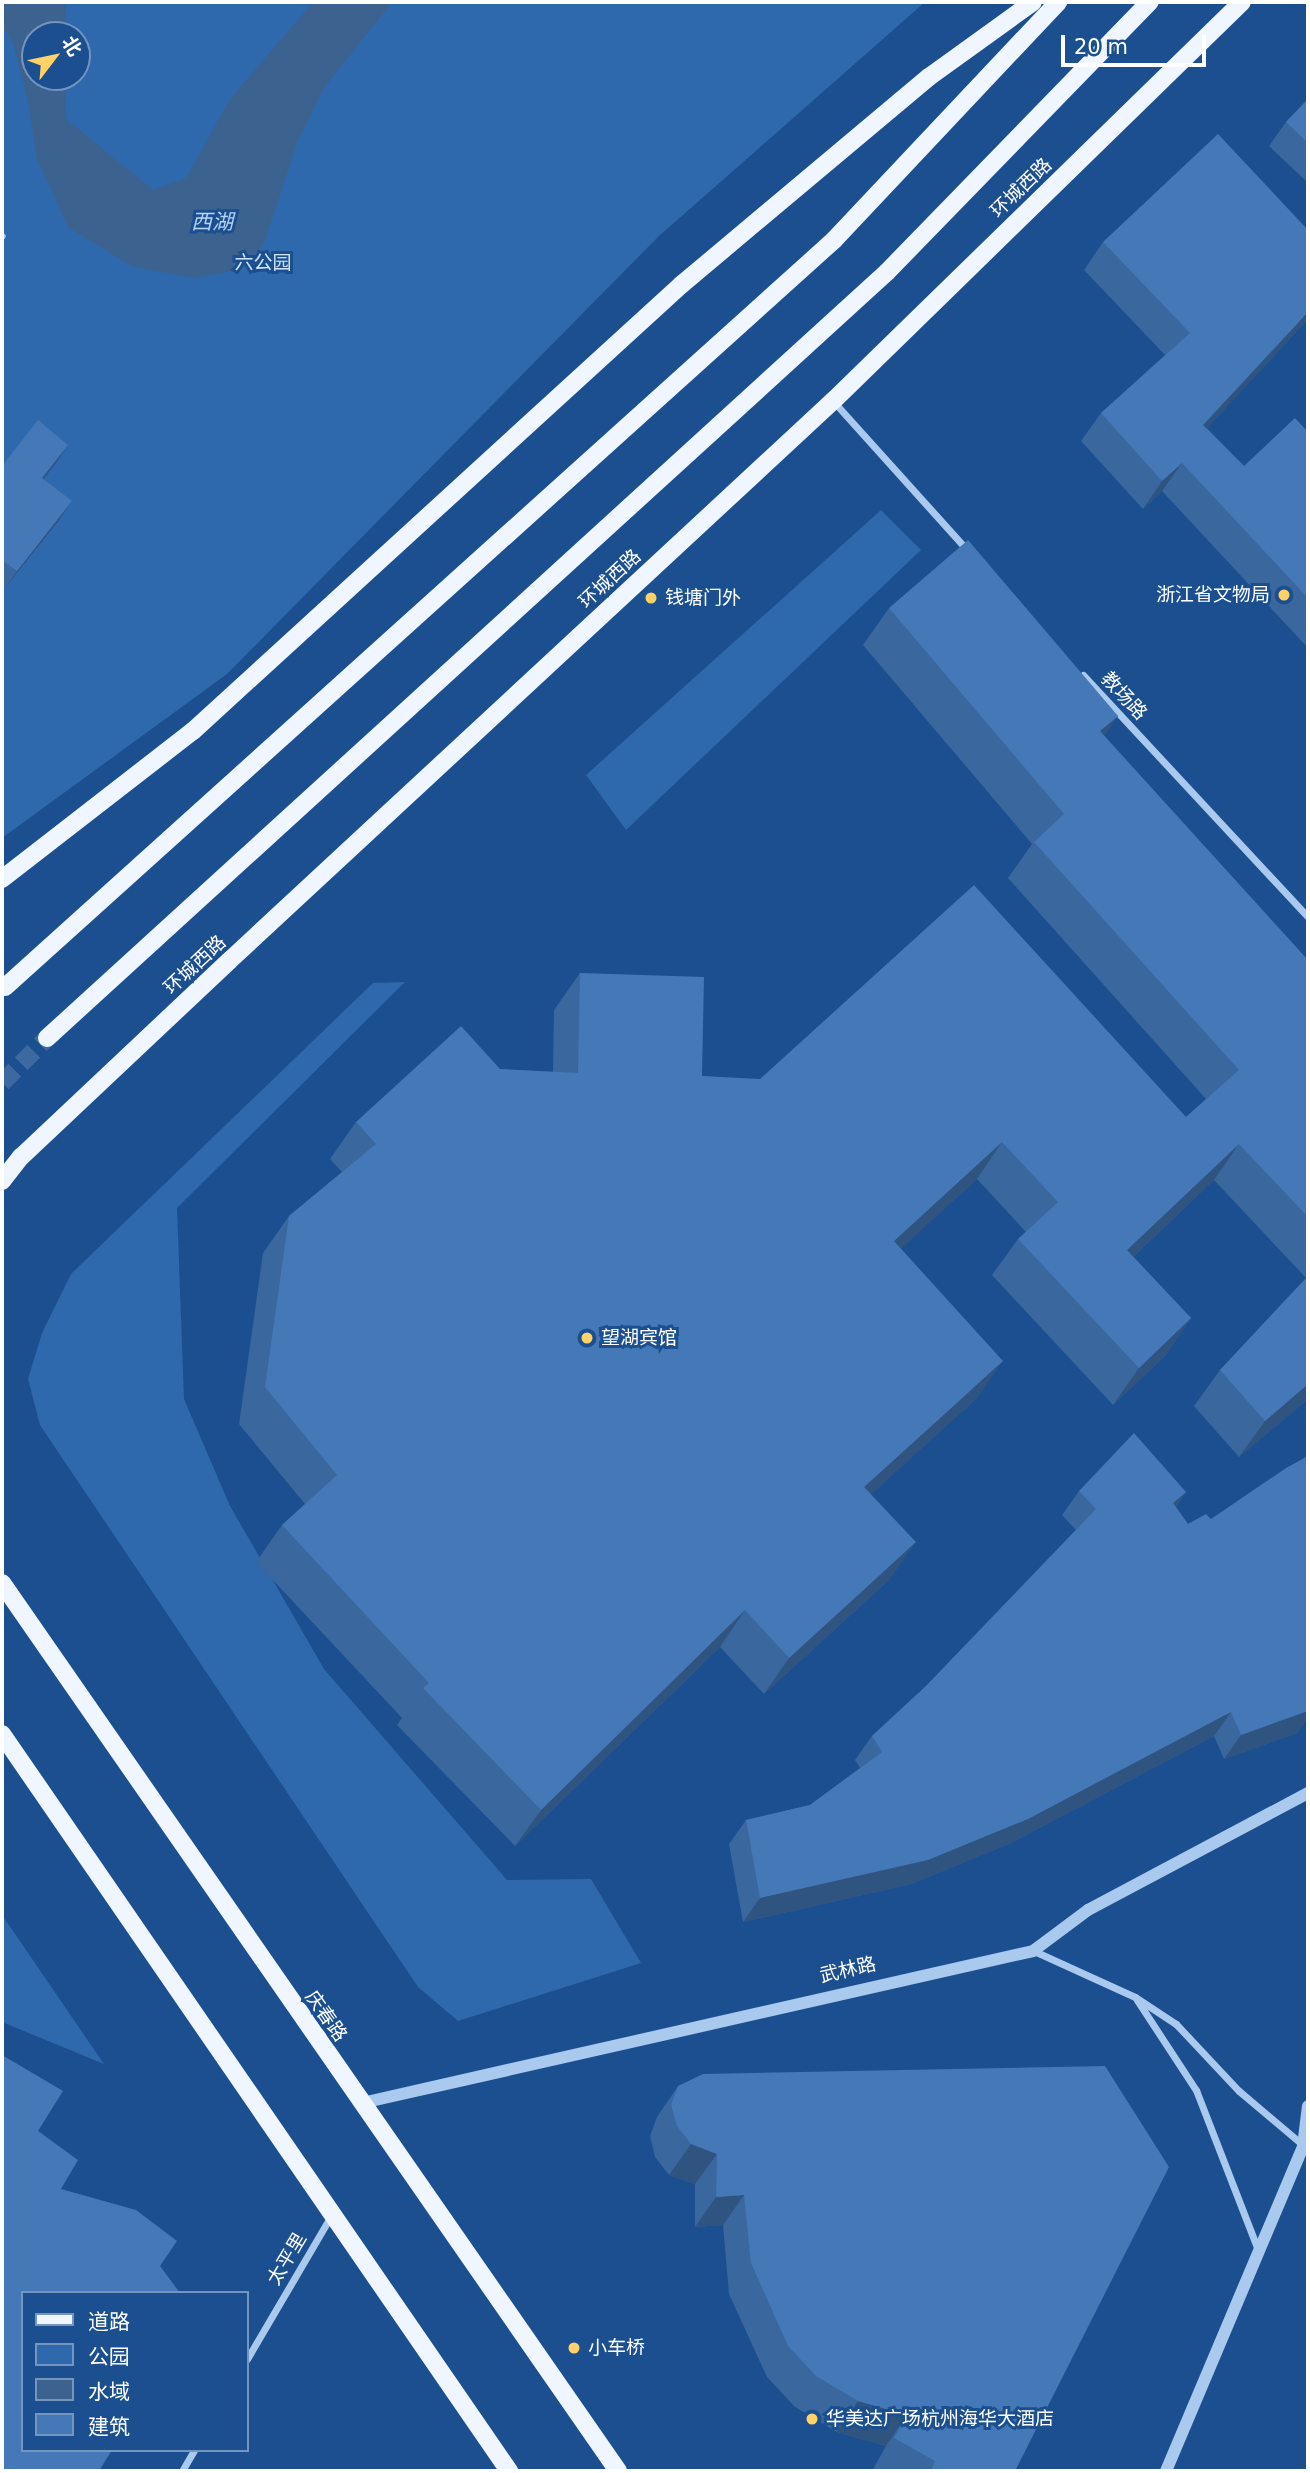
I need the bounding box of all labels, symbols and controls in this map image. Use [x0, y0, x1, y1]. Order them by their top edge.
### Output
north arrow [21, 21, 91, 91]
scale bar [1065, 21, 1210, 65]
text: 北 [58, 32, 86, 60]
text: 20 m [1074, 35, 1128, 59]
street label: 环城西路 [986, 153, 1056, 223]
water label: 西湖 [191, 209, 233, 235]
park label: 六公园 [235, 252, 291, 274]
street label: 环城西路 [574, 545, 646, 613]
place label: 浙江省文物局 [1156, 584, 1270, 606]
place label: 钱塘门外 [665, 587, 741, 609]
marker: 浙江省文物局 [1276, 587, 1292, 603]
marker: 钱塘门外 [643, 590, 659, 606]
street label: 教场路 [1096, 667, 1152, 725]
street label: 环城西路 [159, 931, 231, 999]
place label: 望湖宾馆 [601, 1327, 677, 1349]
marker: 望湖宾馆 [579, 1330, 595, 1346]
street label: 武林路 [818, 1952, 878, 1988]
street label: 庆春路 [300, 1986, 352, 2046]
street label: 太平里 [263, 2229, 311, 2289]
legend [21, 2291, 248, 2452]
text: 道路 [88, 2310, 130, 2334]
place label: 小车桥 [588, 2337, 645, 2359]
marker: 小车桥 [566, 2340, 582, 2356]
text: 公园 [88, 2345, 130, 2369]
text: 水域 [88, 2380, 130, 2404]
place label: 华美达广场杭州海华大酒店 [826, 2408, 1054, 2430]
marker: 华美达广场杭州海华大酒店 [804, 2411, 820, 2427]
text: 建筑 [88, 2415, 130, 2439]

